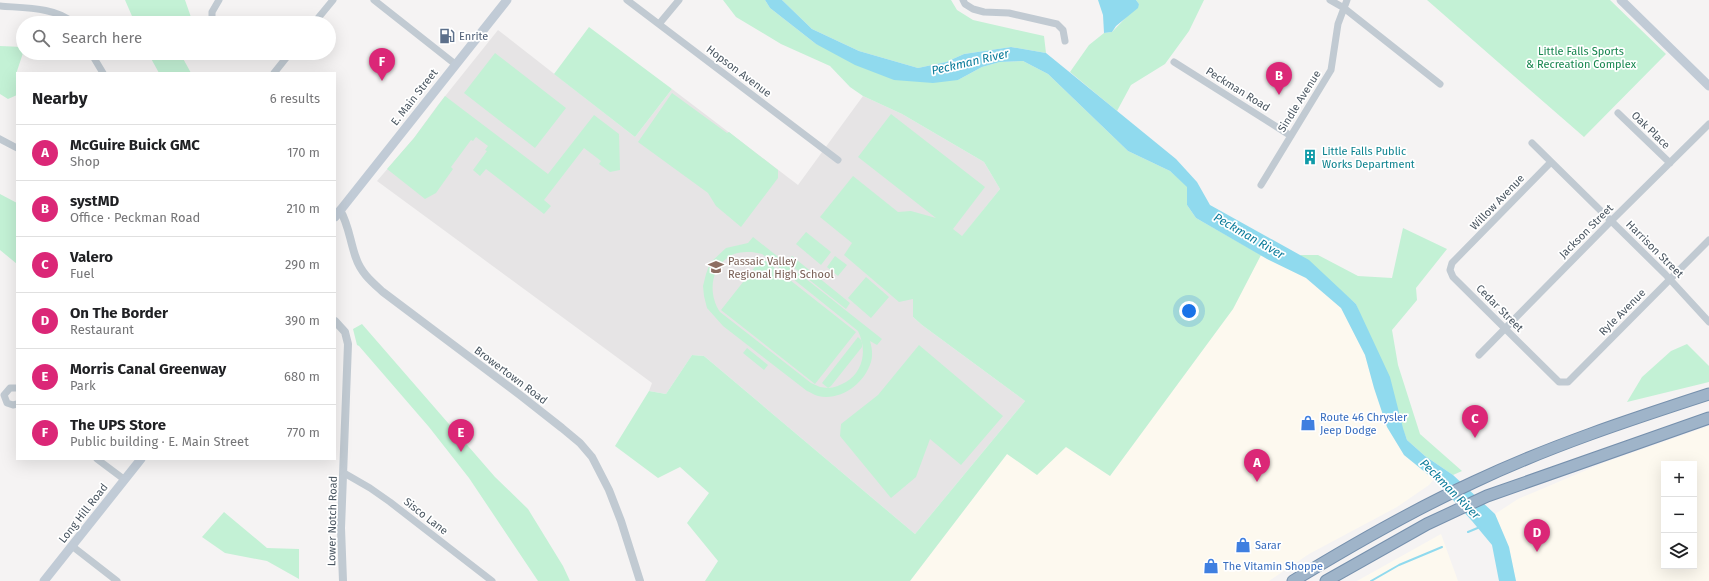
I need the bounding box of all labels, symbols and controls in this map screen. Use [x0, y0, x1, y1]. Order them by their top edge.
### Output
search box [16, 16, 336, 60]
icon: search [30, 27, 52, 49]
fuel station icon: Enrite [438, 27, 456, 45]
text: Search here [62, 29, 142, 47]
place label: Enrite [459, 30, 488, 43]
street label: Hopson Avenue [704, 43, 774, 100]
park label: Little Falls Sports & Recreation Complex [1526, 45, 1637, 71]
water label: Peckman River [930, 46, 1011, 78]
pin: F [369, 48, 395, 81]
pin: B [1266, 62, 1292, 95]
street label: Peckman Road [1203, 65, 1272, 114]
street label: E. Main Street [388, 66, 441, 128]
street label: Sindle Avenue [1275, 68, 1324, 135]
text: Nearby [32, 88, 87, 109]
text: 6 results [270, 91, 320, 106]
street label: Oak Place [1629, 109, 1673, 152]
text: McGuire Buick GMC [70, 136, 200, 154]
text: A [41, 145, 49, 160]
text: 170 m [287, 145, 320, 160]
place label: Little Falls Public Works Department [1322, 145, 1415, 171]
building icon: Little Falls Public Works Department [1301, 148, 1319, 166]
text: Shop [70, 154, 100, 169]
street label: Willow Avenue [1468, 172, 1527, 233]
text: systMD [70, 192, 119, 210]
text: B [41, 201, 49, 216]
text: 210 m [286, 201, 320, 216]
street label: Jackson Street [1557, 202, 1616, 261]
text: Office · Peckman Road [70, 210, 200, 225]
water label: Peckman River [1211, 210, 1287, 262]
street label: Harrison Street [1623, 218, 1686, 281]
text: Valero [70, 248, 113, 266]
place label: Passaic Valley Regional High School [728, 255, 834, 281]
text: C [41, 257, 49, 272]
text: 290 m [285, 257, 320, 272]
school or university icon: Passaic Valley Regional High School [707, 258, 725, 276]
text: Fuel [70, 266, 94, 281]
street label: Cedar Street [1473, 282, 1526, 335]
street label: Ryle Avenue [1596, 286, 1648, 338]
your location [1179, 301, 1199, 321]
text: On The Border [70, 304, 168, 322]
text: D [41, 313, 49, 328]
text: 390 m [285, 313, 320, 328]
text: Restaurant [70, 322, 134, 337]
street label: Browertown Road [472, 344, 550, 407]
text: Morris Canal Greenway [70, 360, 226, 378]
text: E [42, 369, 48, 384]
text: 680 m [284, 369, 320, 384]
text: Park [70, 378, 96, 393]
pin: C [1462, 405, 1488, 438]
place label: Route 46 Chrysler Jeep Dodge [1320, 411, 1408, 437]
shop icon: Route 46 Chrysler Jeep Dodge [1299, 414, 1317, 432]
text: The UPS Store [70, 416, 166, 434]
pin: E [448, 419, 474, 452]
text: F [42, 425, 48, 440]
text: 770 m [287, 425, 320, 440]
text: Public building · E. Main Street [70, 434, 249, 449]
pin: A [1244, 449, 1270, 482]
water label: Peckman River [1417, 456, 1483, 522]
map controls [1661, 461, 1697, 569]
button: + [1661, 461, 1697, 497]
street label: Lower Notch Road [325, 476, 340, 566]
street label: Long Hill Road [56, 481, 111, 546]
street label: Sisco Lane [401, 495, 450, 538]
button: − [1661, 497, 1697, 533]
pin: D [1524, 519, 1550, 552]
button: layers [1661, 533, 1697, 569]
shop icon: Sarar [1234, 536, 1252, 554]
place label: Sarar [1255, 539, 1282, 552]
shop icon: The Vitamin Shoppe [1202, 557, 1220, 575]
place label: The Vitamin Shoppe [1223, 560, 1323, 573]

